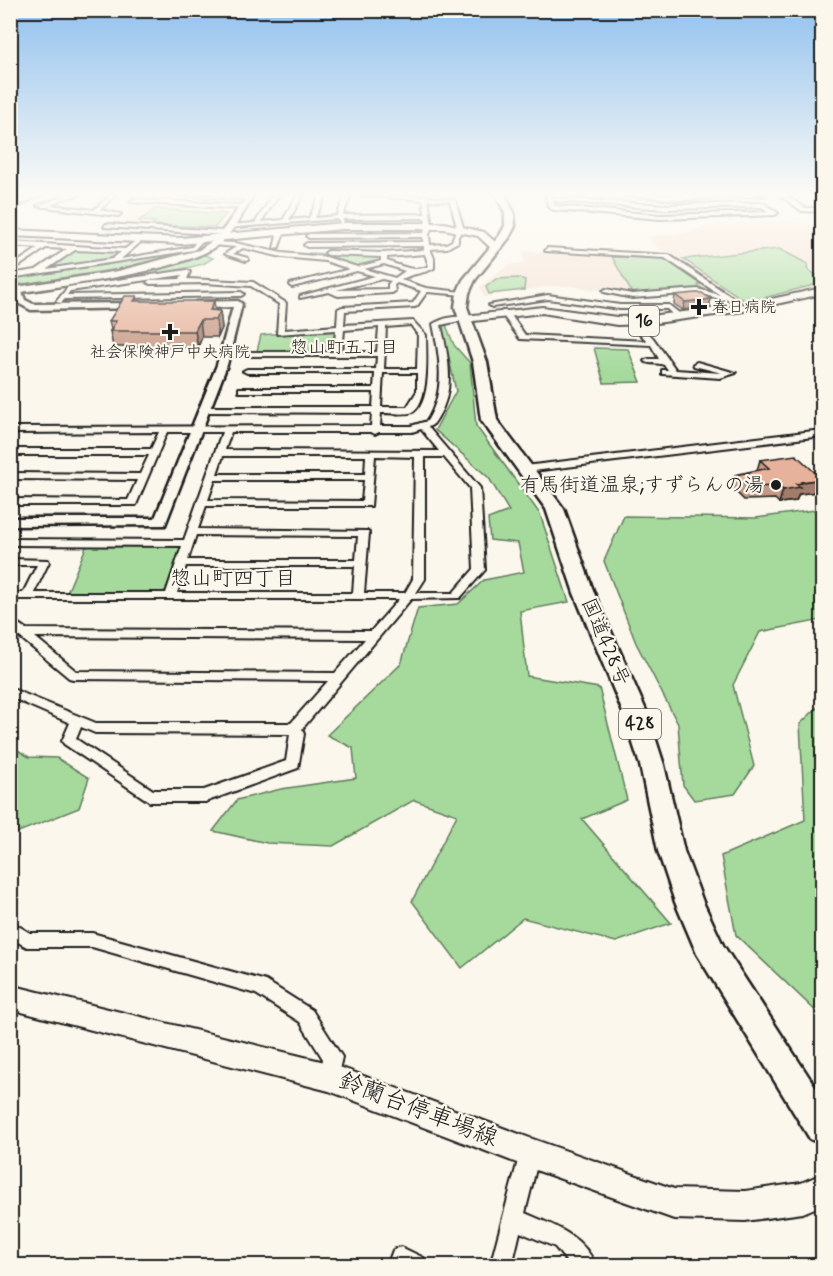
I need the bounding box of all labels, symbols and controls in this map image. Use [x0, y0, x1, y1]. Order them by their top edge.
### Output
place label: 春日病院 [712, 297, 776, 318]
marker: 春日病院 [690, 298, 708, 316]
road number: 16 [629, 306, 659, 336]
marker: 社会保険神戸中央病院 [161, 323, 179, 341]
district label: 惣山町五丁目 [290, 336, 398, 360]
place label: 社会保険神戸中央病院 [90, 342, 250, 363]
place label: 有馬街道温泉;すずらんの湯 [519, 472, 764, 499]
marker: 有馬街道温泉;すずらんの湯 [769, 478, 783, 492]
district label: 惣山町四丁目 [170, 565, 296, 593]
street label: 国道428号 [574, 594, 636, 690]
road number: 428 [619, 709, 661, 739]
street label: 鈴蘭台停車場線 [334, 1065, 502, 1155]

